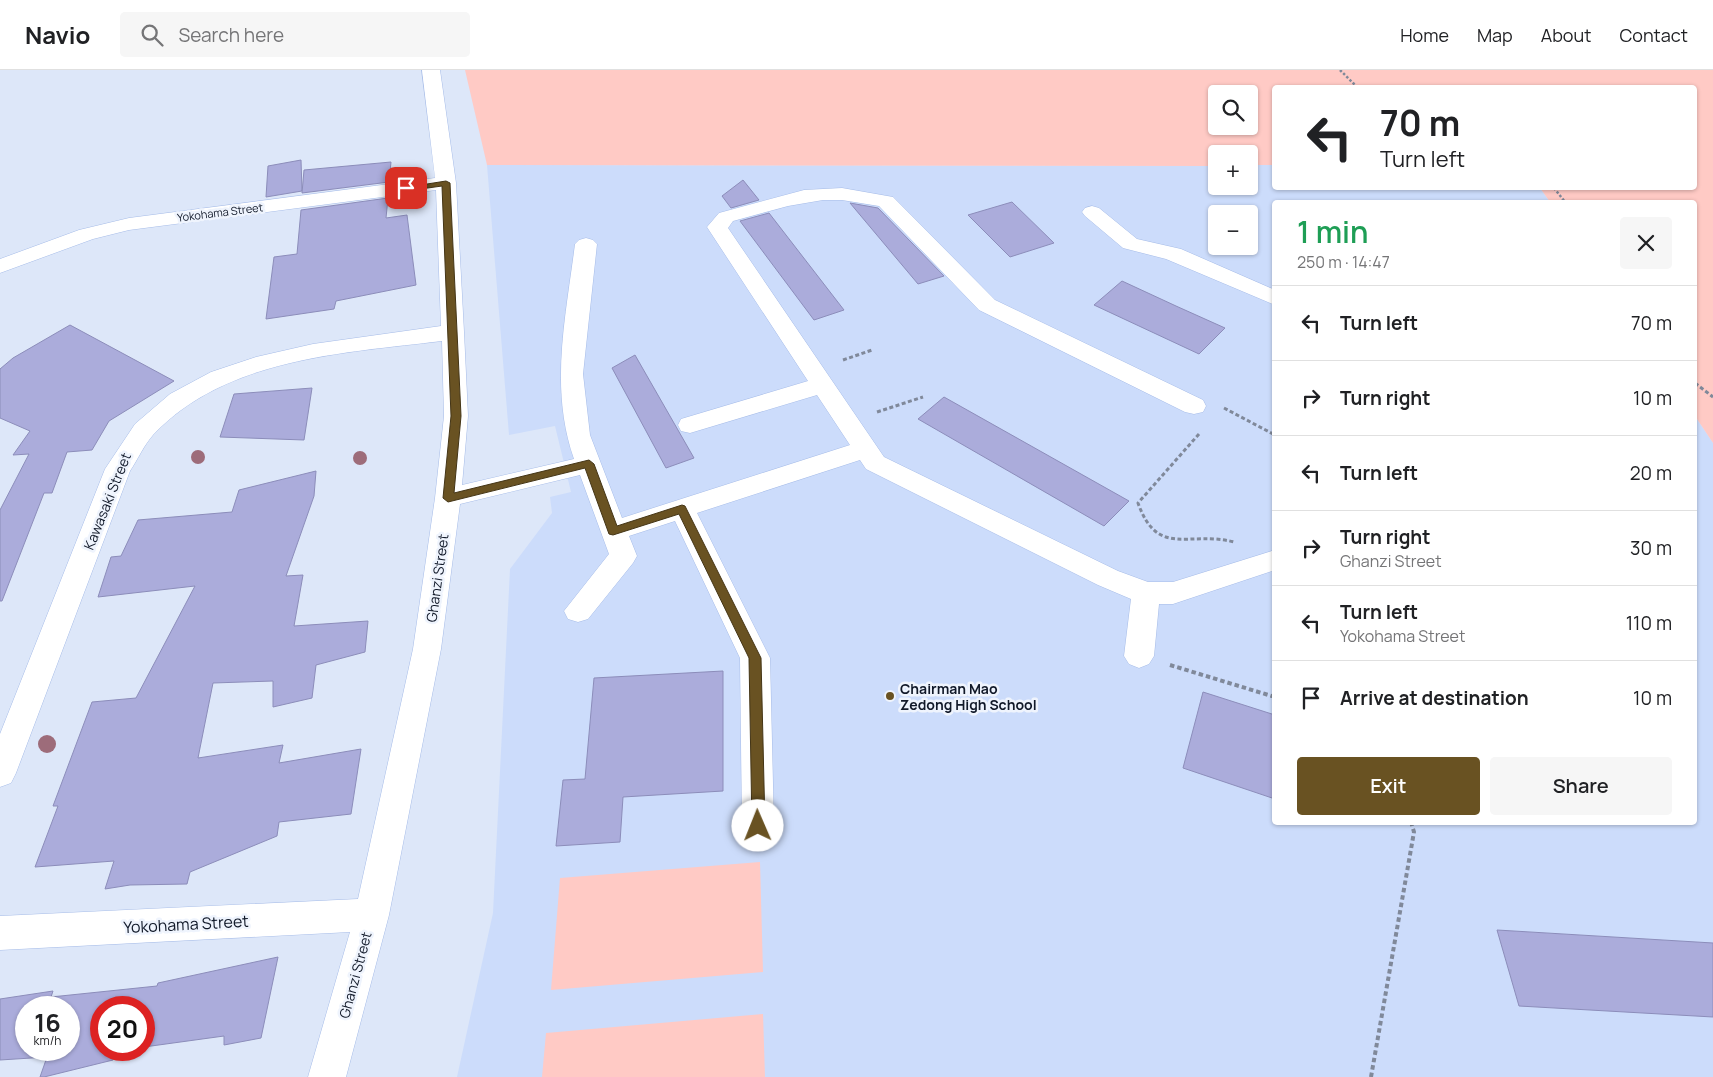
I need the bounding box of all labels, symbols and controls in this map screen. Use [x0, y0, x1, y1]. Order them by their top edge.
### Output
search box [120, 12, 470, 57]
text: Navio [25, 18, 90, 51]
icon: search [138, 21, 166, 49]
text: Search here [178, 22, 284, 48]
text: Home [1400, 23, 1449, 47]
text: Map [1477, 23, 1513, 47]
text: About [1541, 23, 1591, 47]
text: Contact [1619, 23, 1688, 47]
map controls [1208, 85, 1258, 255]
button: search [1208, 85, 1258, 135]
text: 70 m [1380, 99, 1460, 147]
icon: left [1297, 105, 1362, 170]
text: Turn left [1380, 144, 1465, 174]
button: + [1208, 145, 1258, 195]
pin [385, 167, 427, 209]
icon: arrive [392, 174, 420, 202]
street label: Yokohama Street [176, 199, 264, 225]
button: − [1208, 205, 1258, 255]
text: 1 min [1297, 211, 1369, 252]
button: close [1620, 217, 1672, 269]
text: 250 m · 14:47 [1297, 251, 1390, 273]
icon: left [1297, 309, 1325, 337]
text: Turn left [1340, 310, 1418, 336]
text: 70 m [1631, 310, 1672, 336]
icon: right [1297, 384, 1325, 412]
text: Turn right [1340, 385, 1430, 411]
text: 10 m [1633, 385, 1672, 411]
street label: Kawasaki Street [79, 449, 135, 552]
icon: left [1297, 459, 1325, 487]
text: Turn left [1340, 460, 1418, 486]
text: 20 m [1630, 460, 1672, 486]
text: Turn right [1340, 524, 1430, 550]
street label: Ghanzi Street [421, 532, 453, 623]
icon: right [1297, 534, 1325, 562]
text: 30 m [1630, 535, 1672, 561]
text: Ghanzi Street [1340, 550, 1442, 572]
text: Turn left [1340, 599, 1418, 625]
icon: left [1297, 609, 1325, 637]
text: 110 m [1626, 610, 1672, 636]
text: Yokohama Street [1340, 625, 1465, 647]
place label: Chairman Mao Zedong High School [900, 679, 1037, 714]
icon: arrive [1297, 684, 1325, 712]
text: Arrive at destination [1340, 685, 1529, 711]
text: 10 m [1633, 685, 1672, 711]
marker: Chairman Mao Zedong High School [884, 690, 896, 702]
button: Exit [1297, 757, 1480, 815]
button: Share [1490, 757, 1672, 815]
position arrow [731, 799, 783, 851]
street label: Yokohama Street [123, 910, 249, 938]
street label: Ghanzi Street [334, 929, 376, 1020]
speed limit sign: 20 [90, 996, 155, 1061]
text: 16 [34, 1005, 61, 1040]
text: km/h [34, 1032, 61, 1049]

